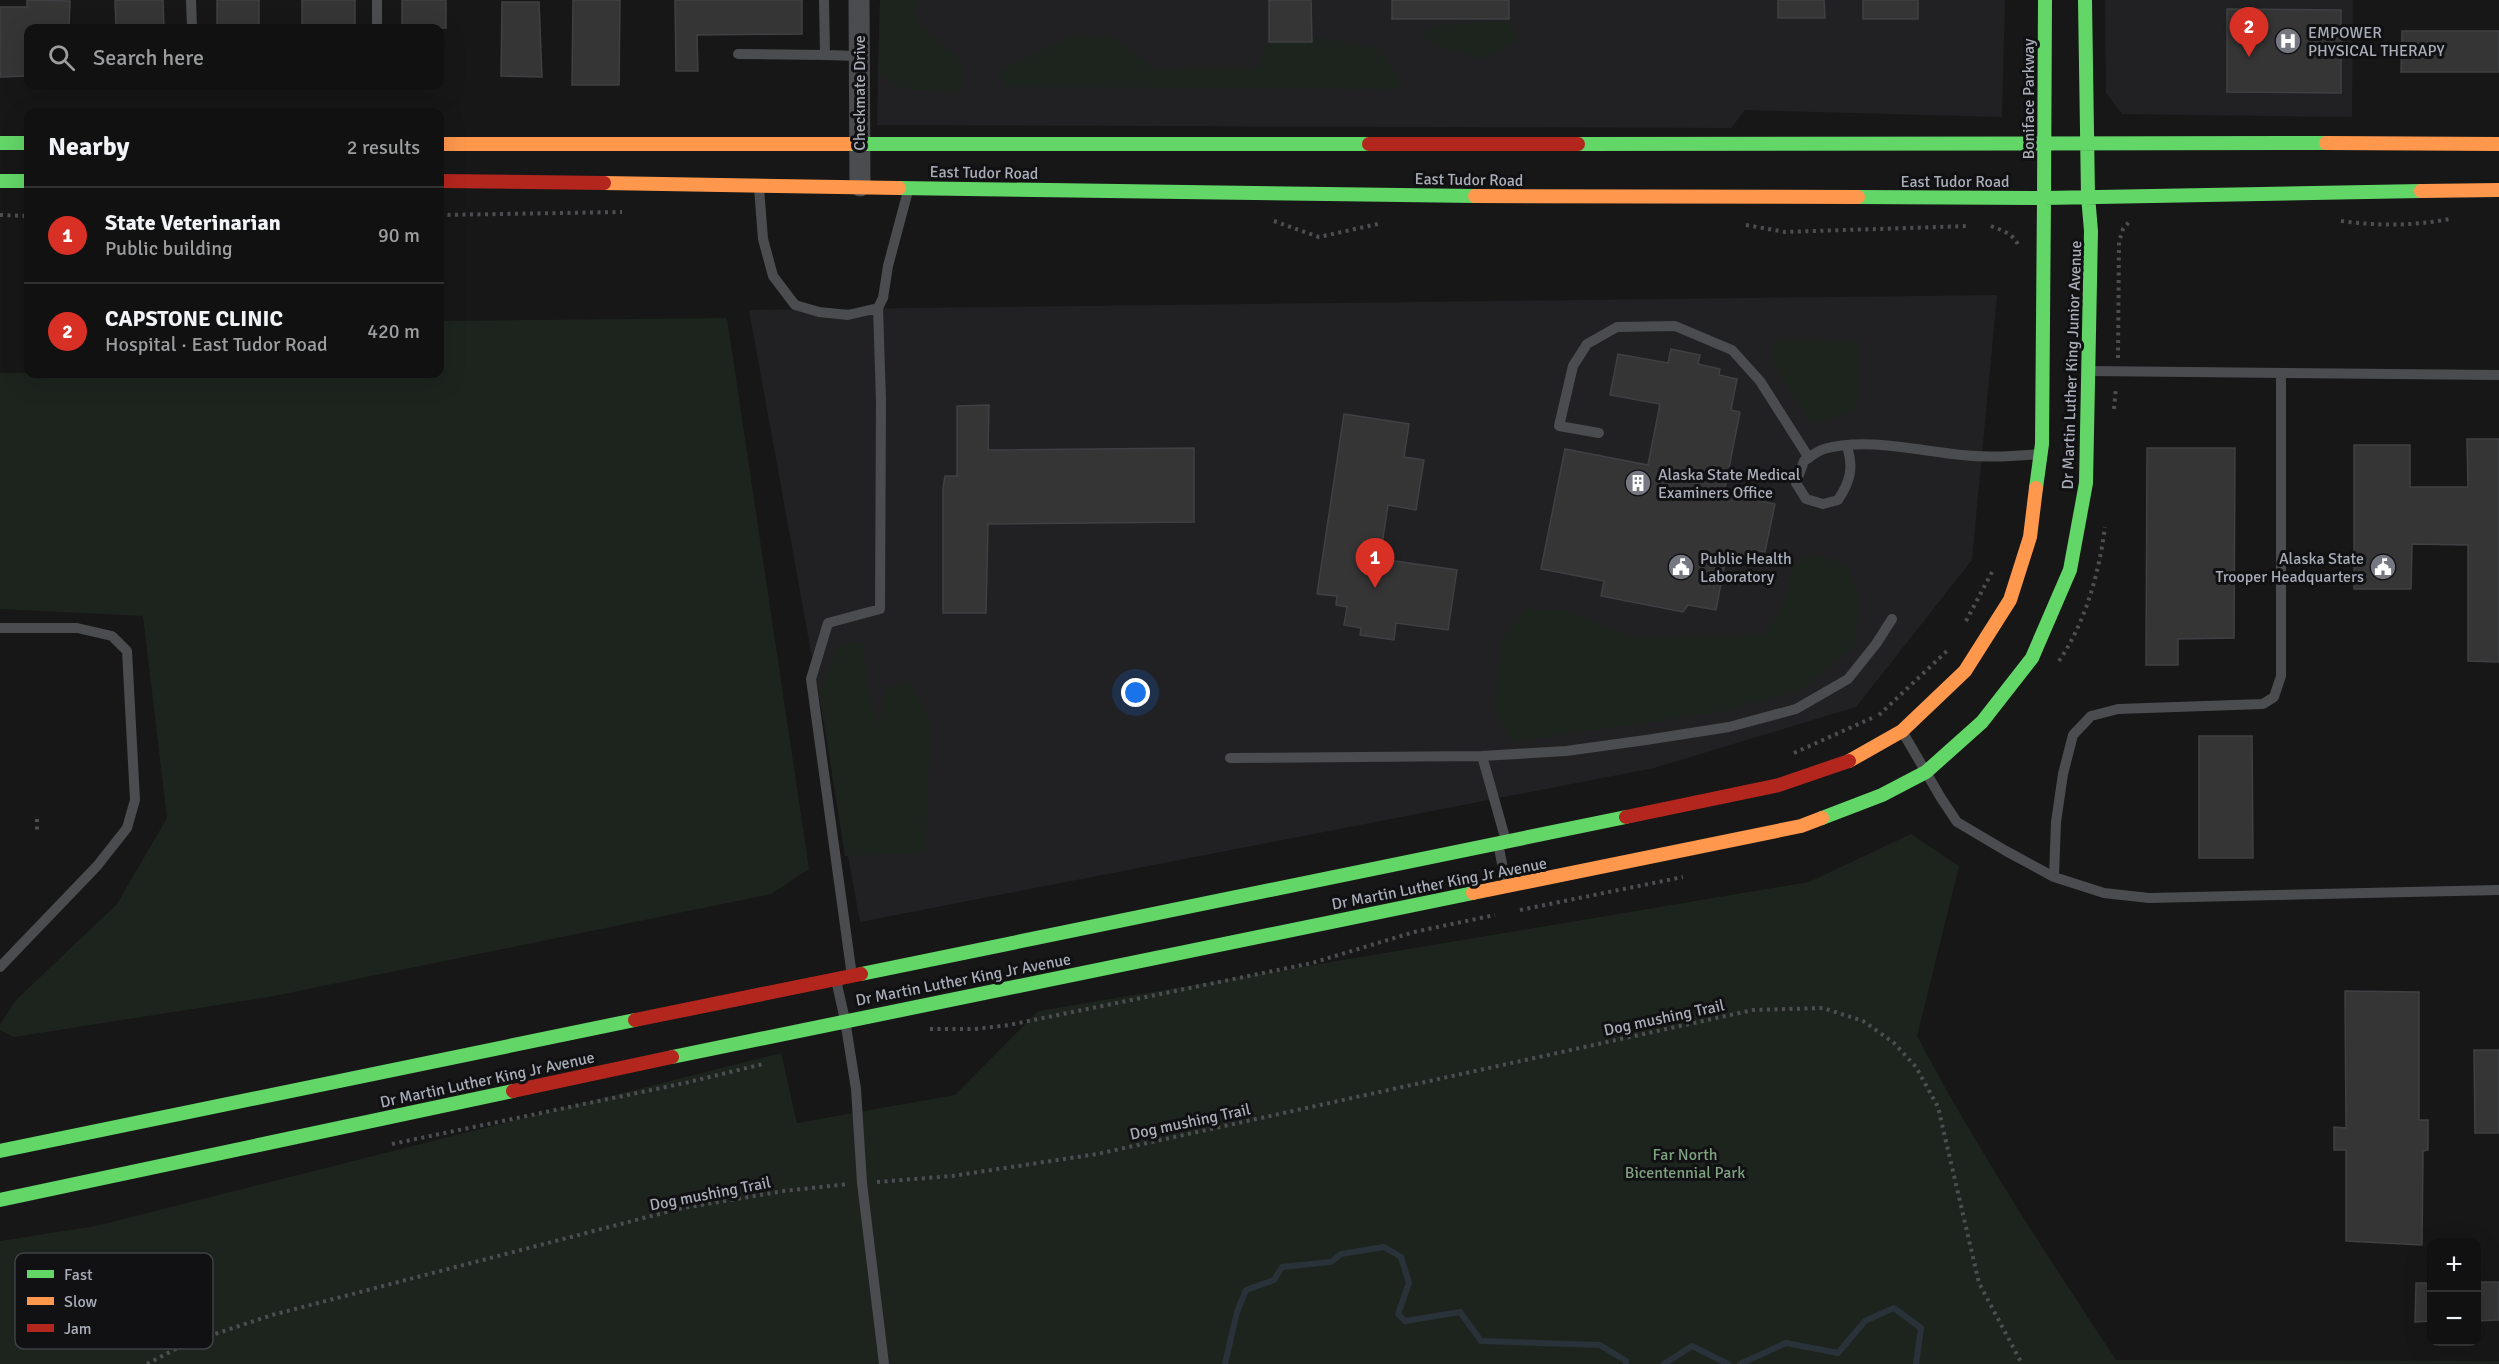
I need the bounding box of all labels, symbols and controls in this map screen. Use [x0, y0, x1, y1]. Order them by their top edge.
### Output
pin: 2 [2230, 8, 2268, 57]
place label: EMPOWER PHYSICAL THERAPY [2308, 23, 2445, 61]
search box [24, 24, 444, 90]
hospital icon: EMPOWER PHYSICAL THERAPY [2273, 26, 2303, 56]
street label: Checkmate Drive [850, 35, 870, 151]
street label: Boniface Parkway [2019, 38, 2039, 159]
icon: search [45, 41, 78, 74]
text: Search here [93, 44, 204, 71]
text: Nearby [48, 131, 129, 163]
text: 2 results [347, 135, 420, 160]
street label: East Tudor Road [929, 162, 1039, 184]
street label: East Tudor Road [1414, 169, 1524, 191]
street label: East Tudor Road [1901, 172, 2009, 192]
text: State Veterinarian [105, 209, 281, 236]
text: 1 [62, 223, 73, 248]
text: 90 m [378, 223, 420, 248]
text: Public building [105, 236, 233, 261]
street label: Dr Martin Luther King Junior Avenue [2058, 240, 2086, 490]
text: CAPSTONE CLINIC [105, 305, 283, 332]
text: 2 [62, 319, 73, 344]
text: 420 m [367, 319, 420, 344]
text: Hospital · East Tudor Road [105, 332, 328, 357]
place label: Alaska State Medical Examiners Office [1658, 465, 1801, 503]
building icon: Alaska State Medical Examiners Office [1623, 468, 1653, 498]
pin: 1 [1356, 538, 1394, 588]
place label: Public Health Laboratory [1700, 549, 1792, 587]
place label: Alaska State Trooper Headquarters [2216, 549, 2364, 587]
public building icon: Public Health Laboratory [1666, 552, 1696, 582]
public building icon: Alaska State Trooper Headquarters [2368, 552, 2398, 582]
your location [1121, 678, 1150, 707]
street label: Dr Martin Luther King Jr Avenue [1330, 853, 1549, 915]
street label: Dr Martin Luther King Jr Avenue [854, 949, 1073, 1011]
street label: Dog mushing Trail [1602, 995, 1727, 1041]
street label: Dr Martin Luther King Jr Avenue [378, 1047, 596, 1113]
street label: Dog mushing Trail [1128, 1099, 1253, 1145]
park label: Far North Bicentennial Park [1625, 1145, 1745, 1183]
street label: Dog mushing Trail [648, 1172, 773, 1216]
map controls [2427, 1238, 2481, 1346]
button: + [2427, 1238, 2481, 1292]
legend [15, 1253, 213, 1349]
text: Fast [64, 1265, 93, 1285]
text: Slow [64, 1292, 98, 1312]
button: − [2427, 1292, 2481, 1346]
text: Jam [64, 1319, 92, 1339]

